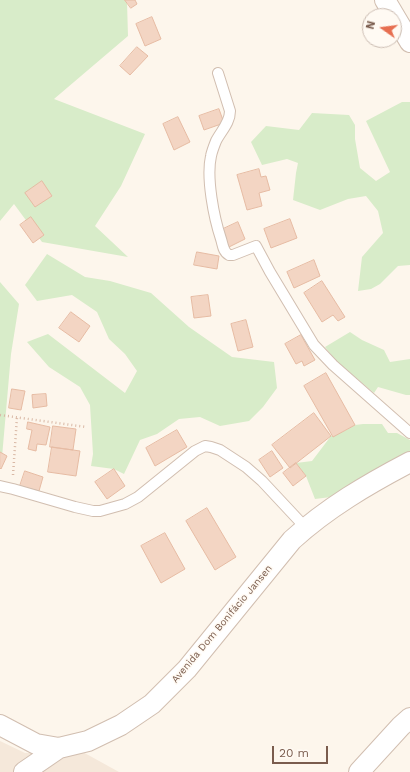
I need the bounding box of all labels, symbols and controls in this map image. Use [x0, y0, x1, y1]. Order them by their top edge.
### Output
north arrow [362, 8, 402, 48]
text: N [364, 20, 378, 31]
street label: Avenida Dom Bonifácio Jansen [169, 563, 275, 685]
scale bar [274, 738, 330, 764]
text: 20 m [279, 746, 309, 760]

